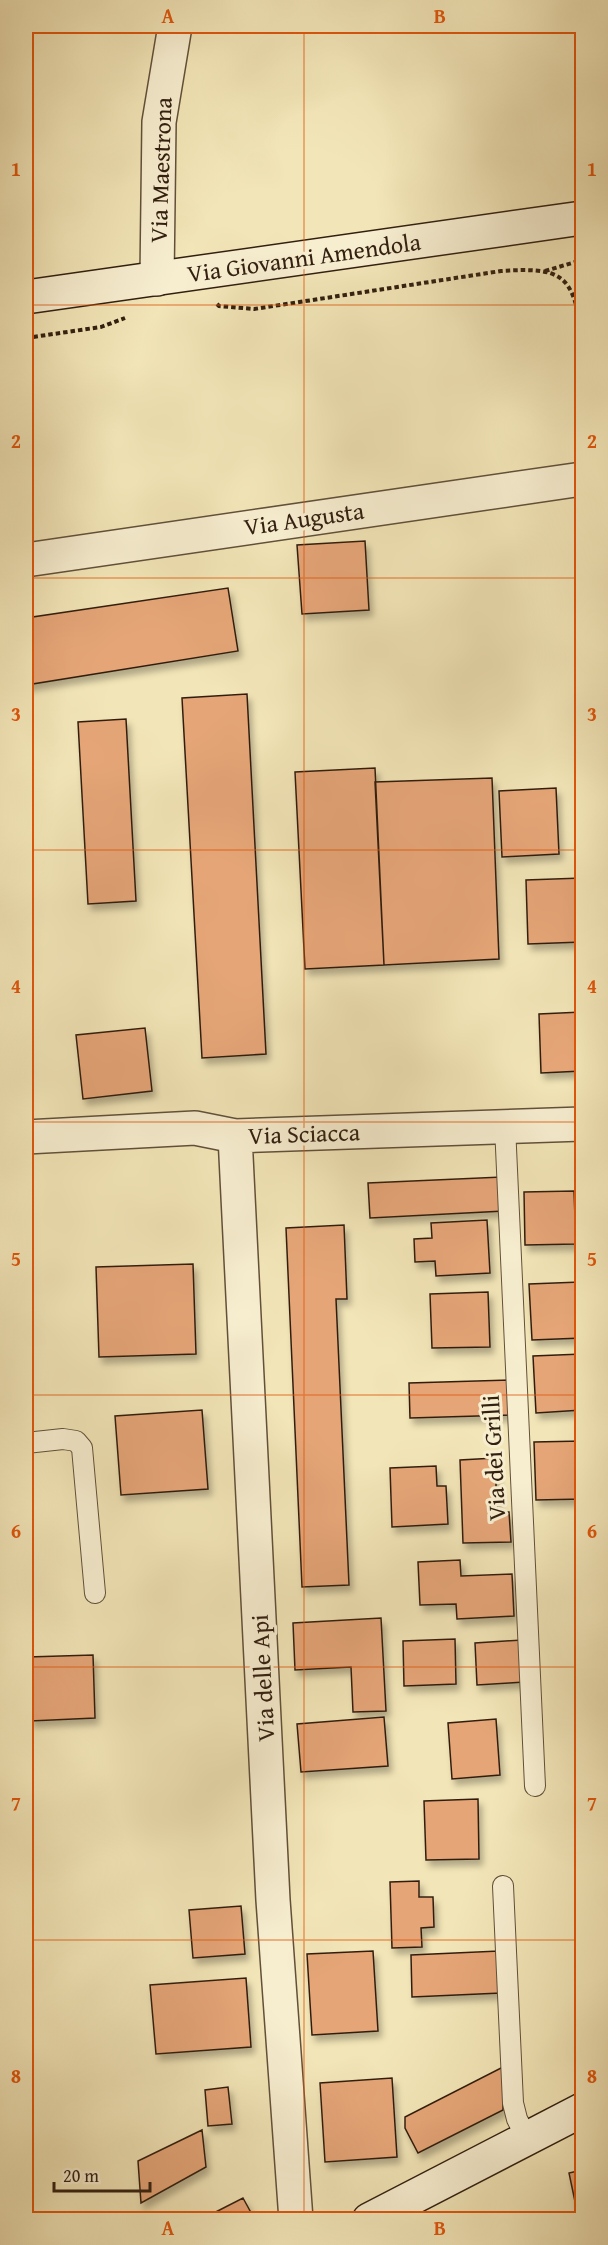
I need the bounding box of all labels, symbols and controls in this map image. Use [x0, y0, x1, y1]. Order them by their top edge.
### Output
text: A [162, 1, 175, 30]
text: B [434, 1, 446, 30]
street label: Via Maestrona [140, 96, 181, 244]
text: 1 [11, 154, 21, 183]
text: 1 [587, 154, 597, 183]
street label: Via Giovanni Amendola [185, 224, 424, 291]
text: 2 [11, 426, 21, 455]
text: 2 [587, 426, 597, 455]
street label: Via Augusta [242, 493, 367, 544]
text: 3 [11, 699, 21, 728]
text: 3 [587, 699, 597, 728]
text: 4 [11, 971, 21, 1000]
text: 4 [587, 971, 597, 1000]
street label: Via Sciacca [247, 1114, 361, 1153]
text: 5 [11, 1244, 21, 1273]
text: 5 [587, 1244, 597, 1273]
street label: Via dei Grilli [473, 1394, 514, 1522]
text: 6 [11, 1516, 21, 1545]
text: 6 [587, 1516, 597, 1545]
street label: Via delle Api [242, 1613, 283, 1743]
text: 7 [11, 1788, 21, 1817]
text: 7 [587, 1788, 597, 1817]
text: 8 [11, 2061, 21, 2090]
text: 8 [587, 2061, 597, 2090]
scale bar [54, 2155, 150, 2193]
text: 20 m [63, 2162, 99, 2189]
text: A [162, 2213, 175, 2242]
text: B [434, 2213, 446, 2242]

